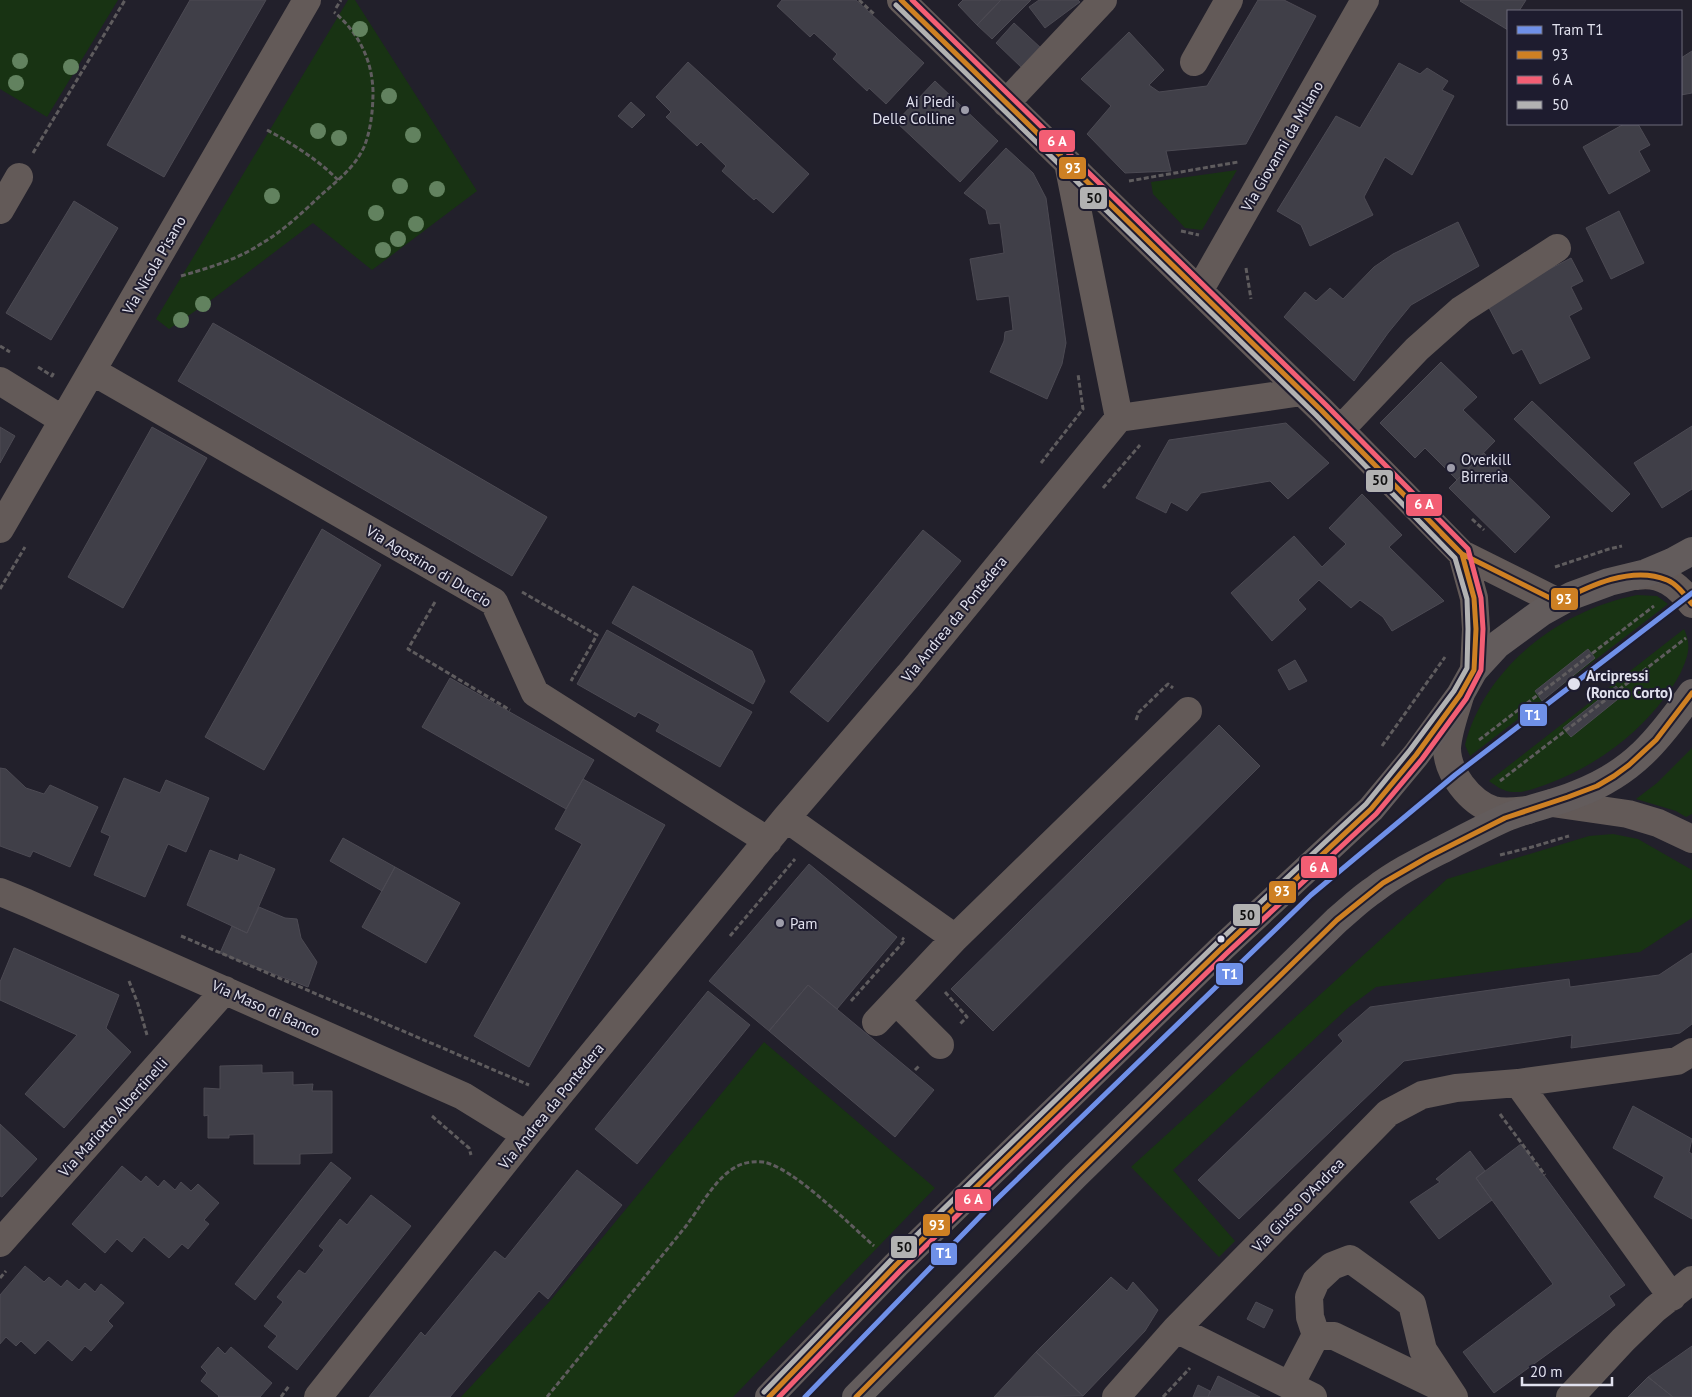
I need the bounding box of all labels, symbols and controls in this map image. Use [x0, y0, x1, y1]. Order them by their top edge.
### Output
legend [1507, 10, 1682, 125]
text: Tram T1 [1552, 20, 1604, 39]
text: 93 [1552, 45, 1568, 64]
text: 6 A [1552, 70, 1573, 89]
street label: Via Giovanni da Milano [1236, 77, 1327, 216]
place label: Ai Piedi Delle Colline [872, 92, 955, 128]
text: 50 [1552, 95, 1568, 114]
marker: Ai Piedi Delle Colline [959, 104, 971, 116]
line badge: 6 A [1038, 129, 1076, 153]
text: 6 A [1047, 132, 1067, 150]
line badge: 93 [1058, 156, 1087, 180]
text: 93 [1065, 159, 1081, 177]
line badge: 50 [1079, 186, 1108, 210]
text: 50 [1086, 189, 1102, 207]
street label: Via Nicola Pisano [118, 212, 190, 319]
place label: Overkill Birreria [1461, 450, 1511, 486]
marker: Overkill Birreria [1445, 462, 1457, 474]
line badge: 50 [1365, 469, 1394, 493]
text: 50 [1372, 471, 1388, 489]
line badge: 6 A [1405, 493, 1443, 517]
text: 6 A [1414, 495, 1434, 513]
street label: Via Agostino di Duccio [362, 520, 495, 611]
street label: Via Andrea da Pontedera [897, 552, 1011, 687]
line badge: 93 [1550, 587, 1579, 611]
text: 93 [1556, 590, 1572, 608]
place label: Arcipressi (Ronco Corto) [1586, 666, 1673, 702]
marker: Arcipressi (Ronco Corto) [1566, 676, 1582, 692]
line badge: T1 [1519, 703, 1548, 727]
text: T1 [1525, 706, 1541, 724]
line badge: 6 A [1300, 855, 1338, 879]
text: 6 A [1309, 858, 1329, 876]
line badge: 93 [1268, 880, 1297, 904]
text: 93 [1274, 882, 1290, 900]
line badge: 50 [1232, 903, 1261, 927]
text: 50 [1239, 906, 1255, 924]
place label: Pam [790, 914, 817, 933]
marker: Pam [774, 917, 786, 929]
unlabelled marker [1216, 934, 1226, 944]
line badge: T1 [1215, 962, 1244, 986]
text: T1 [1222, 965, 1238, 983]
street label: Via Maso di Banco [208, 975, 323, 1040]
street label: Via Andrea da Pontedera [494, 1039, 608, 1174]
street label: Via Mariotto Albertinelli [54, 1053, 172, 1181]
street label: Via Giusto D'Andrea [1247, 1154, 1348, 1257]
line badge: 6 A [954, 1188, 992, 1212]
text: 6 A [963, 1190, 983, 1208]
line badge: 93 [922, 1213, 951, 1237]
text: 93 [929, 1216, 945, 1234]
line badge: 50 [890, 1235, 918, 1259]
text: 50 [896, 1238, 912, 1256]
line badge: T1 [930, 1242, 958, 1266]
text: T1 [936, 1244, 952, 1262]
scale bar [1522, 1354, 1612, 1386]
text: 20 m [1530, 1362, 1563, 1381]

